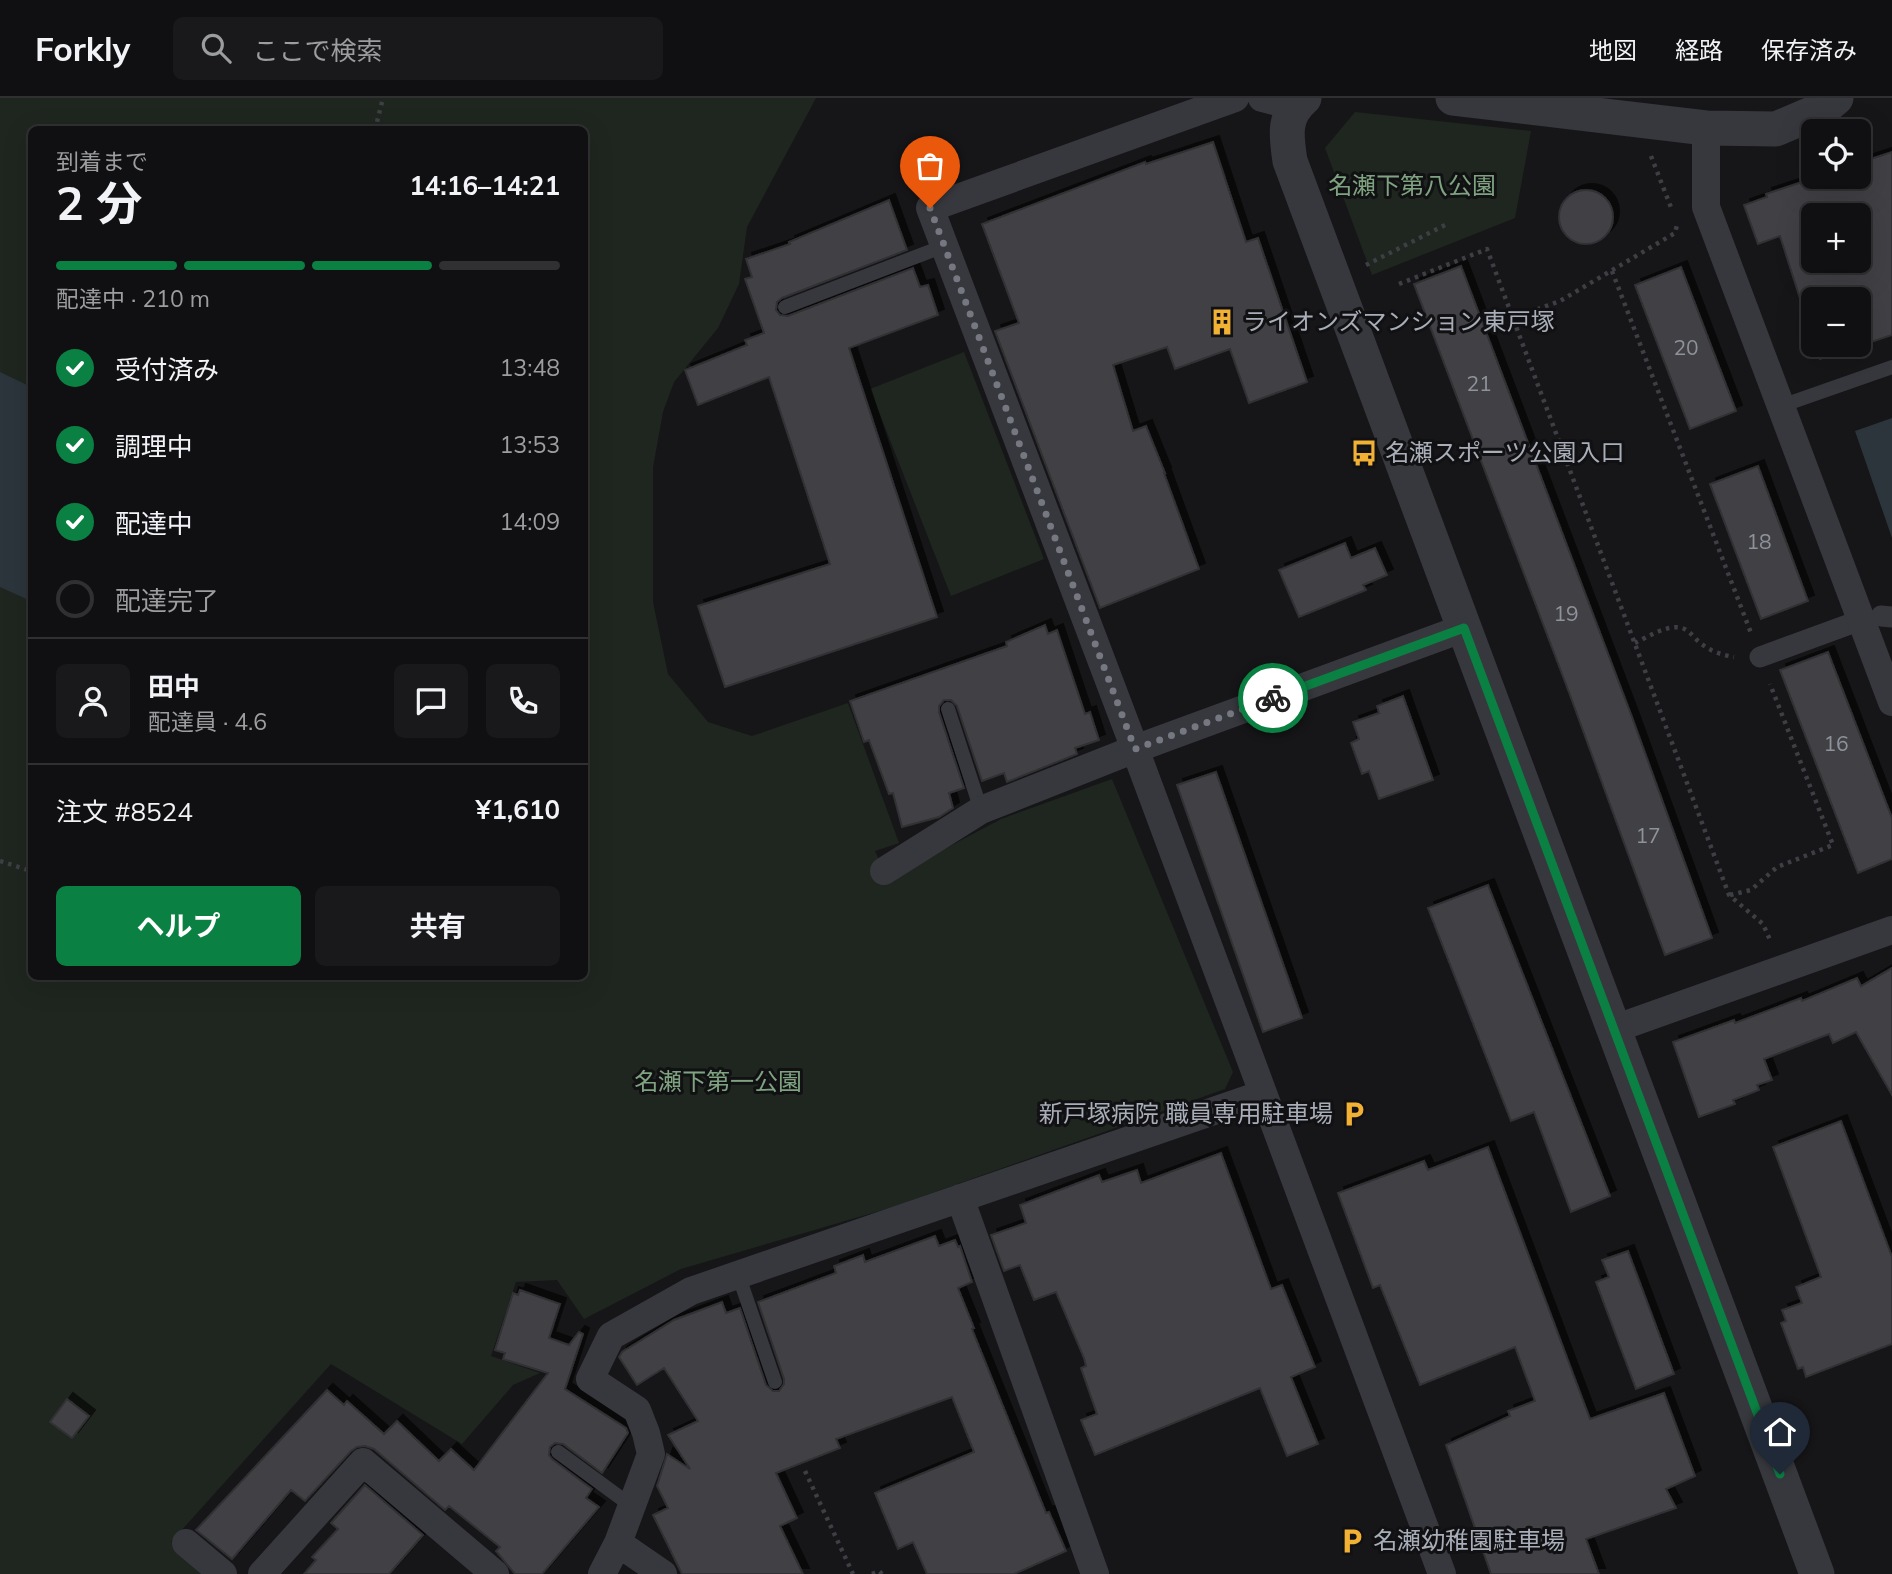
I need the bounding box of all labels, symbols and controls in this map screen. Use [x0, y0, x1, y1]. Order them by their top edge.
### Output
search box [173, 17, 663, 80]
text: Forkly [35, 28, 131, 69]
icon: search [197, 29, 235, 67]
text: ここで検索 [253, 34, 383, 67]
text: 地図 [1589, 35, 1637, 65]
text: 経路 [1675, 35, 1723, 65]
text: 保存済み [1761, 35, 1857, 65]
map controls [1801, 119, 1871, 357]
button: locate [1801, 119, 1871, 189]
pin [900, 136, 960, 208]
text: 到着まで [56, 147, 148, 176]
icon: bag [911, 147, 949, 185]
text: 14:16–14:21 [409, 169, 560, 202]
park label: 名瀬下第八公園 [1328, 170, 1496, 200]
text: 2 分 [56, 174, 142, 232]
button: + [1801, 203, 1871, 273]
text: 配達中 · 210 m [56, 284, 210, 313]
button: − [1801, 287, 1871, 357]
place label: ライオンズマンション東戸塚 [1243, 306, 1555, 336]
building icon: ライオンズマンション東戸塚 [1207, 307, 1237, 337]
house number: 20 [1673, 334, 1699, 360]
icon: check [56, 349, 94, 387]
text: 受付済み [115, 353, 219, 386]
text: 13:48 [500, 353, 560, 382]
house number: 21 [1466, 370, 1492, 396]
icon: check [56, 426, 94, 464]
text: 調理中 [115, 430, 193, 463]
text: 13:53 [500, 430, 560, 459]
place label: 名瀬スポーツ公園入口 [1385, 437, 1625, 467]
bus stop icon: 名瀬スポーツ公園入口 [1349, 438, 1379, 468]
icon: check [56, 503, 94, 541]
text: 配達中 [115, 507, 193, 540]
text: 14:09 [500, 507, 560, 536]
house number: 18 [1746, 528, 1772, 554]
text: 配達完了 [115, 584, 219, 617]
house number: 19 [1553, 600, 1579, 626]
courier [1238, 663, 1308, 733]
button: person [56, 664, 130, 738]
button: chat [394, 664, 468, 738]
button: phone [486, 664, 560, 738]
text: 田中 [148, 670, 200, 703]
icon: bike [1254, 679, 1292, 717]
text: 配達員 · 4.6 [148, 707, 267, 736]
house number: 16 [1823, 730, 1849, 756]
text: ¥1,610 [476, 793, 560, 826]
text: 注文 #8524 [56, 795, 193, 828]
house number: 17 [1635, 822, 1661, 848]
button: ヘルプ [56, 886, 301, 966]
button: 共有 [315, 886, 560, 966]
park label: 名瀬下第一公園 [634, 1066, 802, 1096]
place label: 新戸塚病院 職員専用駐車場 [1039, 1098, 1333, 1128]
parking icon: 新戸塚病院 職員専用駐車場 [1339, 1099, 1369, 1129]
pin [1750, 1402, 1810, 1474]
icon: home [1761, 1413, 1799, 1451]
place label: 名瀬幼稚園駐車場 [1373, 1525, 1565, 1555]
parking icon: 名瀬幼稚園駐車場 [1337, 1526, 1367, 1556]

